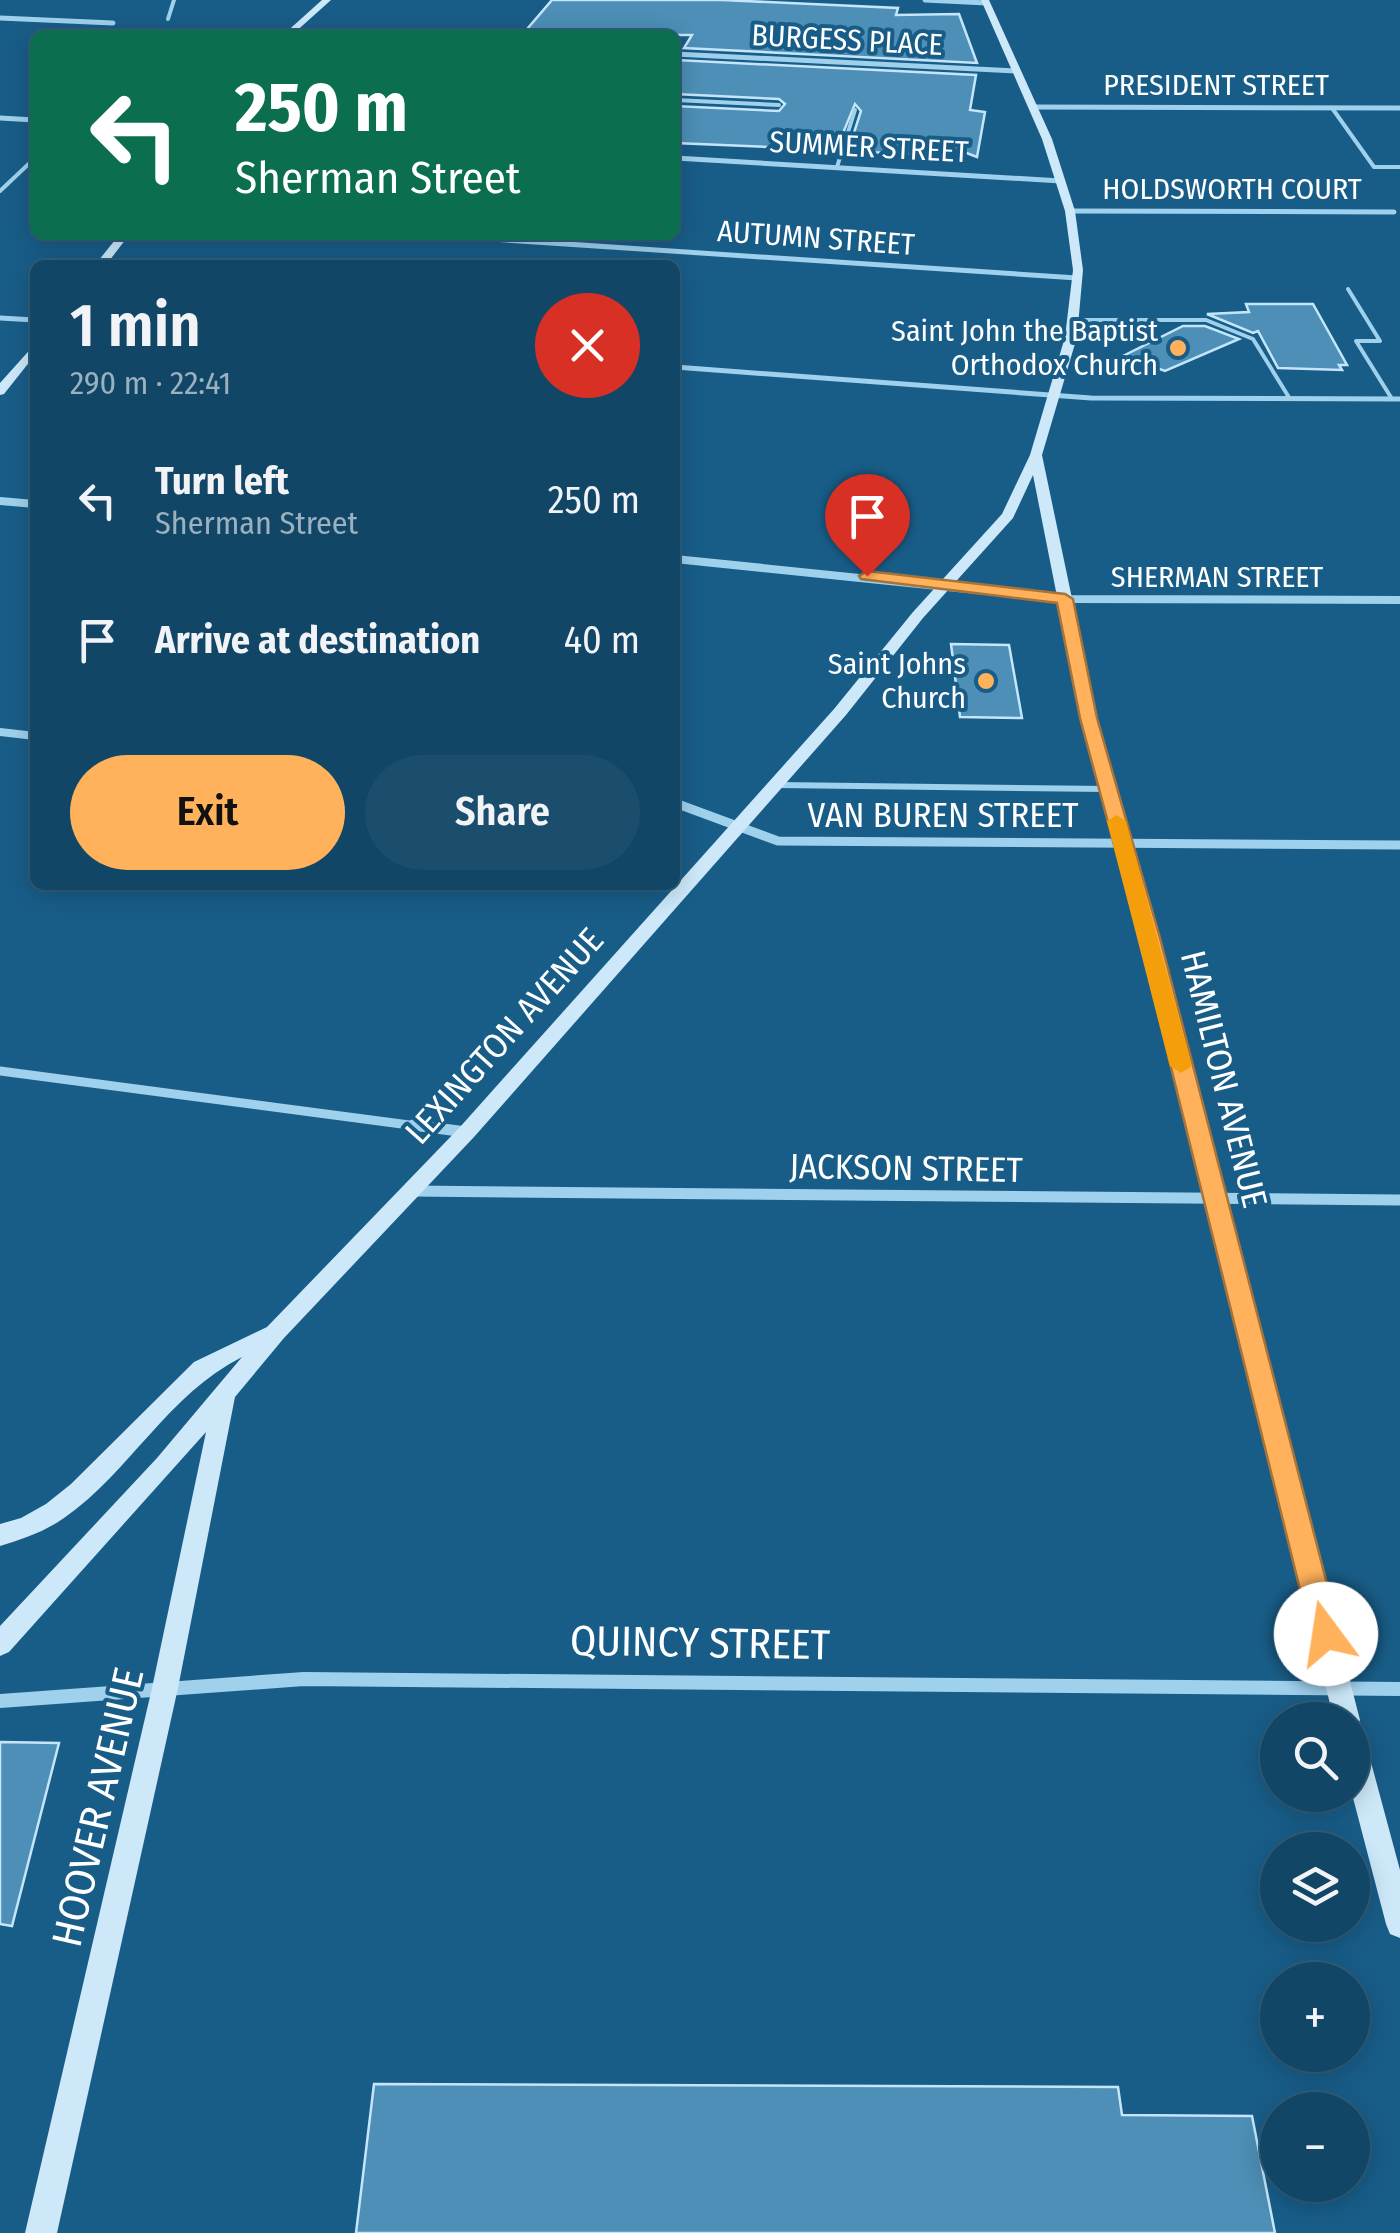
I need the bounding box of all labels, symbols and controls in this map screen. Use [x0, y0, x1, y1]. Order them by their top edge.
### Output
street label: BURGESS PLACE [751, 17, 943, 63]
text: 250 m [235, 66, 408, 150]
street label: PRESIDENT STREET [1103, 67, 1329, 103]
icon: left [70, 70, 200, 200]
street label: SUMMER STREET [769, 124, 969, 170]
text: Sherman Street [235, 151, 521, 205]
street label: HOLDSWORTH COURT [1102, 171, 1362, 207]
street label: AUTUMN STREET [716, 213, 916, 263]
text: 1 min [70, 290, 201, 362]
button: close [535, 293, 640, 398]
place label: Saint John the Baptist Orthodox Church [891, 313, 1158, 383]
marker: Saint John the Baptist Orthodox Church [1167, 337, 1189, 359]
text: 290 m · 22:41 [70, 364, 231, 402]
text: Turn left [155, 458, 289, 504]
icon: left [70, 473, 125, 528]
pin [825, 474, 910, 577]
text: 250 m [548, 477, 640, 523]
icon: arrive [840, 489, 895, 544]
text: Sherman Street [155, 504, 358, 542]
street label: SHERMAN STREET [1111, 559, 1323, 595]
icon: arrive [70, 613, 125, 668]
text: Arrive at destination [155, 617, 480, 663]
text: 40 m [564, 617, 640, 663]
place label: Saint Johns Church [828, 646, 966, 716]
marker: Saint Johns Church [975, 670, 997, 692]
button: Exit [70, 755, 345, 870]
button: Share [365, 755, 640, 870]
street label: VAN BUREN STREET [808, 794, 1079, 836]
street label: LEXINGTON AVENUE [396, 920, 612, 1152]
street label: HAMILTON AVENUE [1172, 946, 1276, 1212]
street label: JACKSON STREET [789, 1145, 1024, 1191]
position arrow [1274, 1582, 1378, 1686]
street label: QUINCY STREET [570, 1616, 831, 1670]
street label: HOOVER AVENUE [42, 1663, 154, 1951]
map controls [1260, 1702, 1370, 2202]
button: search [1260, 1702, 1370, 1812]
button: layers [1260, 1832, 1370, 1942]
button: + [1260, 1962, 1370, 2072]
button: − [1260, 2092, 1370, 2202]

